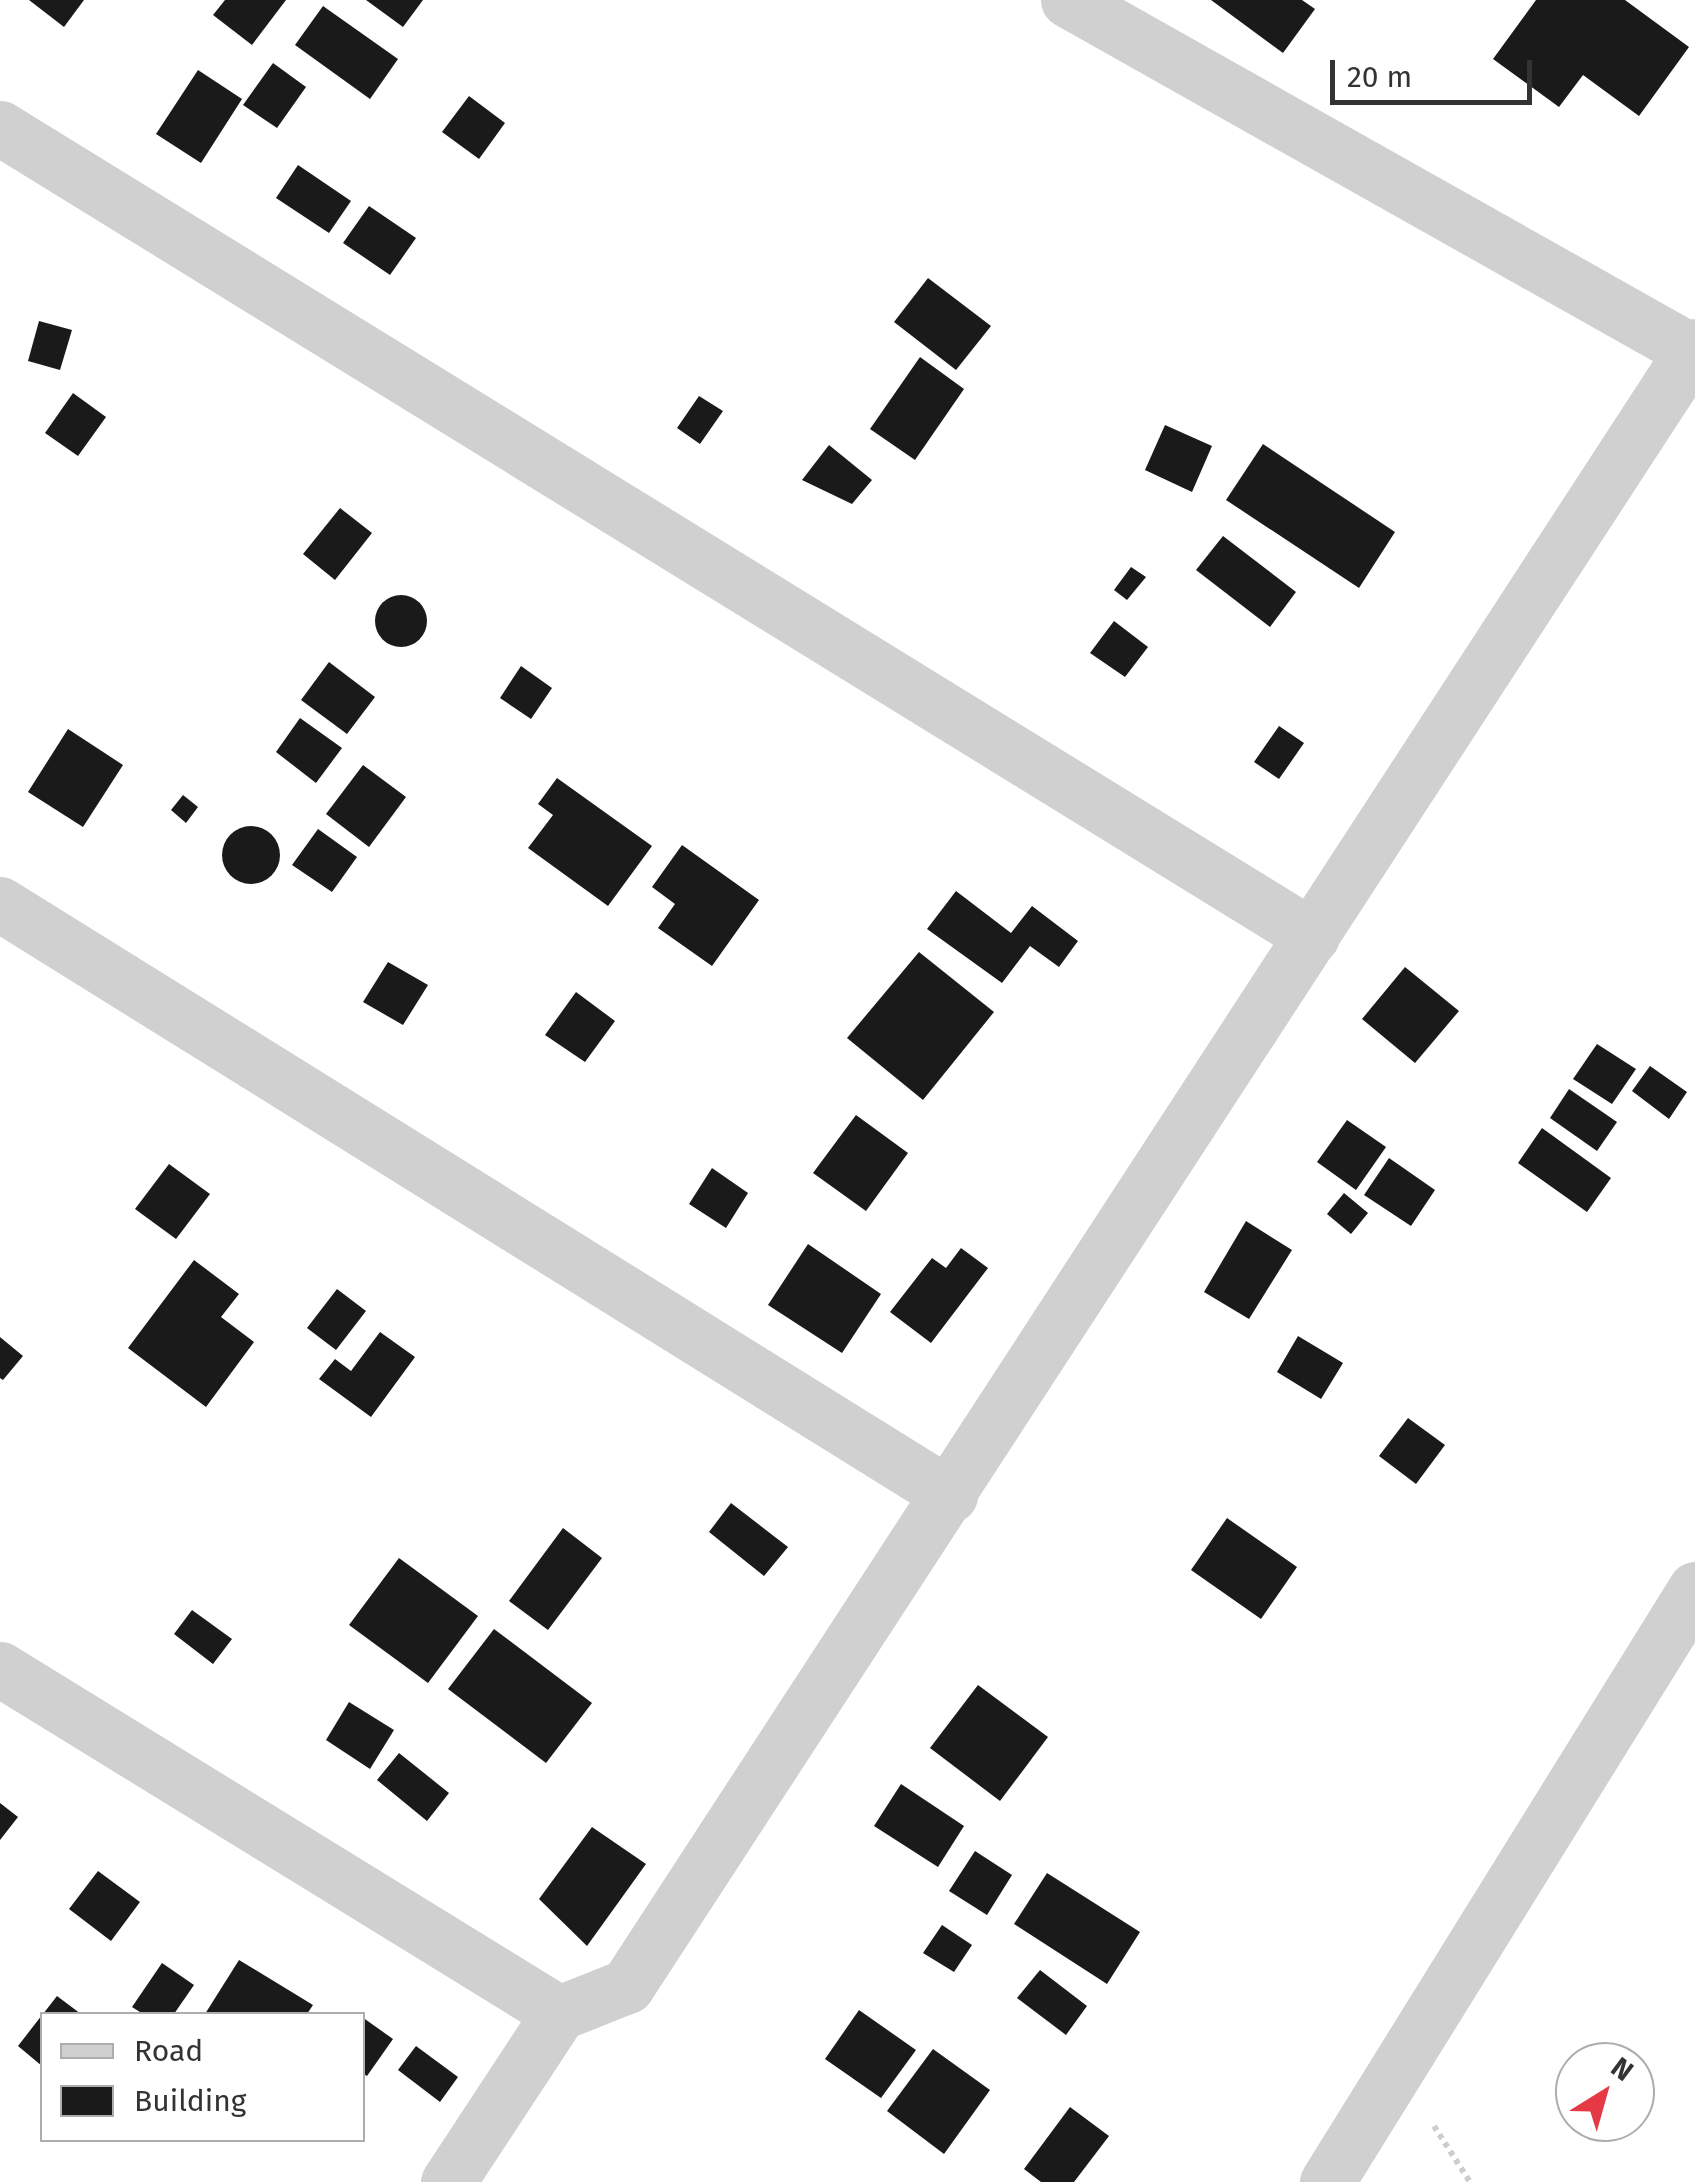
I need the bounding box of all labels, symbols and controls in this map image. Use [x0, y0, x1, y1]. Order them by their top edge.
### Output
scale bar [1335, 40, 1538, 102]
text: 20 m [1347, 59, 1412, 95]
legend [40, 2012, 365, 2142]
text: Road [134, 2033, 203, 2069]
north arrow [1555, 2042, 1655, 2142]
text: N [1605, 2050, 1639, 2088]
text: Building [134, 2083, 246, 2119]

